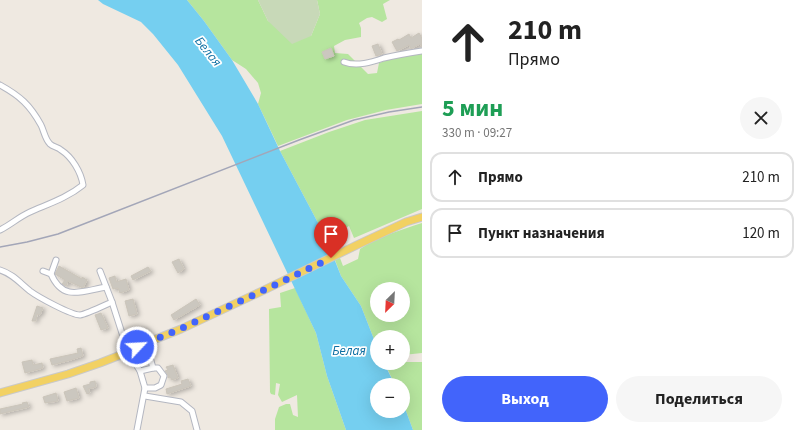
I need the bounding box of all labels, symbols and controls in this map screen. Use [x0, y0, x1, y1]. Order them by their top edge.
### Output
text: 210 m [508, 10, 582, 50]
icon: ahead [442, 16, 494, 68]
water label: Белая [191, 33, 226, 70]
text: Прямо [508, 47, 560, 72]
text: 5 мин [442, 91, 503, 126]
button: close [740, 97, 782, 139]
text: 330 m · 09:27 [442, 124, 512, 142]
icon: ahead [444, 166, 466, 188]
text: Прямо [478, 167, 523, 188]
text: 210 m [742, 167, 780, 188]
pin [314, 217, 348, 258]
icon: arrive [444, 222, 466, 244]
icon: arrive [320, 223, 342, 245]
text: Пункт назначения [478, 223, 605, 244]
text: 120 m [742, 223, 780, 244]
north arrow [370, 282, 410, 322]
map controls [370, 282, 410, 418]
position arrow [116, 326, 158, 368]
button: + [370, 330, 410, 370]
water label: Белая [332, 342, 366, 360]
button: Выход [442, 376, 608, 422]
button: Поделиться [616, 376, 782, 422]
button: − [370, 378, 410, 418]

